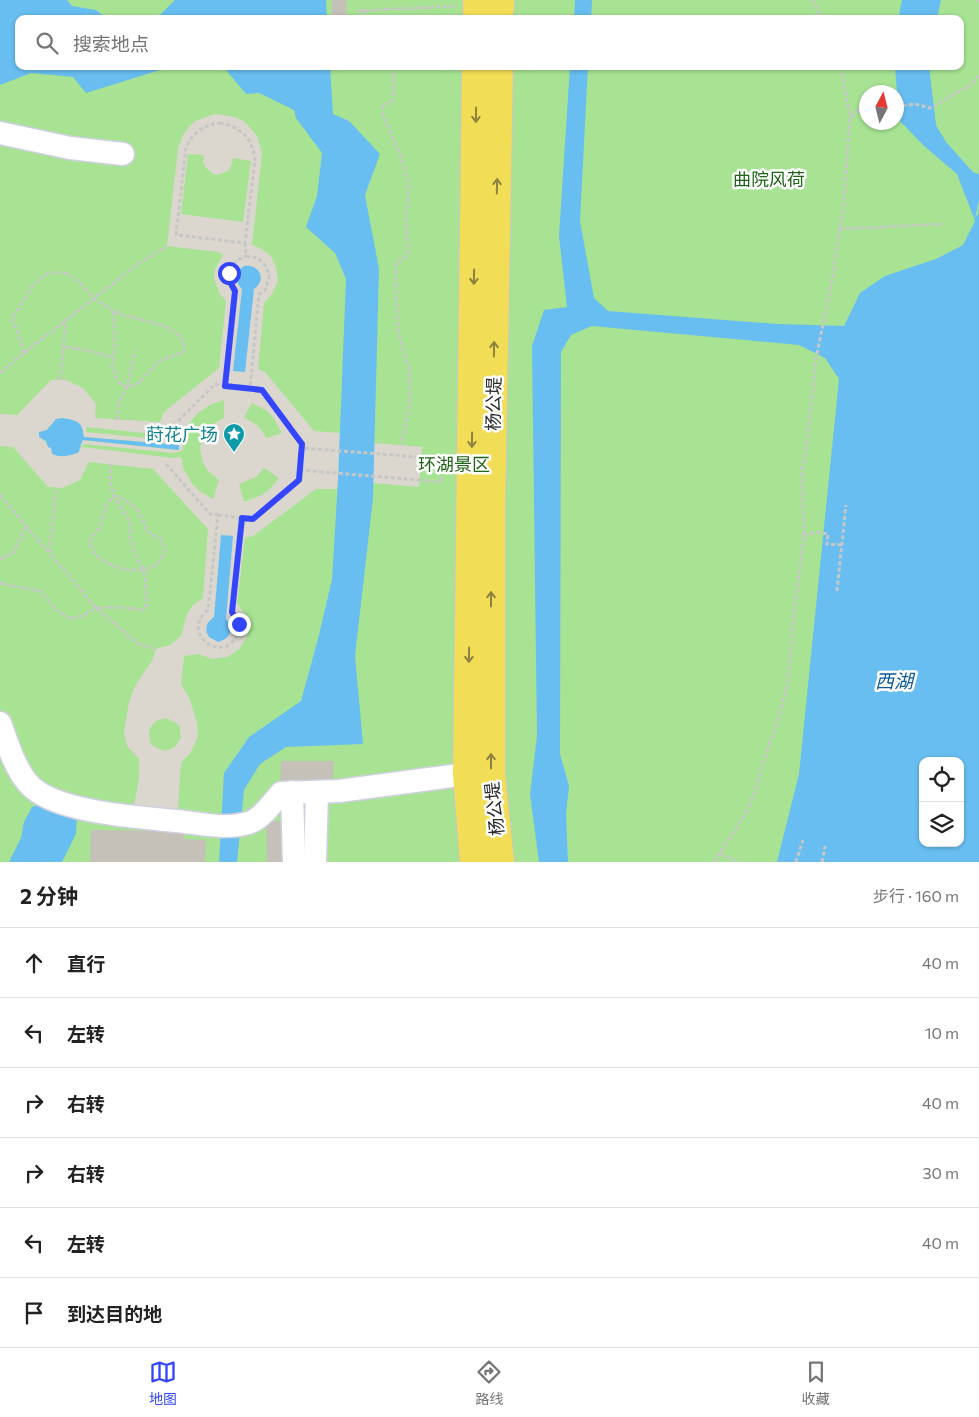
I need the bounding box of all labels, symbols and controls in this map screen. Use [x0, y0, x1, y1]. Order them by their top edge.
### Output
search box [15, 15, 964, 70]
icon: search [33, 29, 61, 57]
text: 搜索地点 [73, 32, 149, 55]
north arrow [859, 85, 904, 130]
one-way arrow [471, 106, 481, 123]
park label: 曲院风荷 [733, 168, 805, 190]
one-way arrow [492, 178, 501, 194]
route start [218, 262, 241, 285]
one-way arrow [469, 269, 479, 285]
one-way arrow [489, 341, 499, 357]
street label: 杨公堤 [482, 377, 504, 431]
place icon: 莳花广场 [222, 422, 246, 453]
place label: 莳花广场 [146, 423, 218, 445]
one-way arrow [467, 432, 476, 448]
park label: 环湖景区 [418, 453, 490, 475]
one-way arrow [486, 591, 496, 607]
route end [228, 613, 251, 636]
one-way arrow [464, 646, 474, 663]
water label: 西湖 [875, 669, 916, 692]
one-way arrow [486, 753, 496, 770]
map controls [919, 757, 964, 847]
button: locate [919, 757, 964, 802]
street label: 杨公堤 [480, 781, 508, 837]
button: layers [919, 802, 964, 847]
text: 2 分钟 [20, 883, 78, 908]
text: 步行 · 160 m [873, 886, 959, 905]
icon: ahead [20, 949, 48, 977]
text: 直行 [67, 952, 105, 975]
text: 40 m [922, 953, 959, 972]
icon: left [20, 1019, 48, 1047]
text: 左转 [67, 1022, 105, 1045]
text: 10 m [925, 1023, 959, 1042]
icon: right [20, 1089, 48, 1117]
text: 右转 [67, 1092, 105, 1115]
text: 40 m [922, 1093, 959, 1112]
icon: right [20, 1159, 48, 1187]
text: 右转 [67, 1162, 105, 1185]
text: 30 m [922, 1163, 959, 1182]
icon: left [20, 1229, 48, 1257]
text: 左转 [67, 1232, 105, 1255]
text: 40 m [922, 1233, 959, 1252]
icon: arrive [20, 1299, 48, 1327]
text: 到达目的地 [67, 1302, 162, 1325]
tab: 地图 [149, 1358, 177, 1408]
tab: 路线 [475, 1358, 503, 1408]
tab: 收藏 [802, 1358, 830, 1408]

